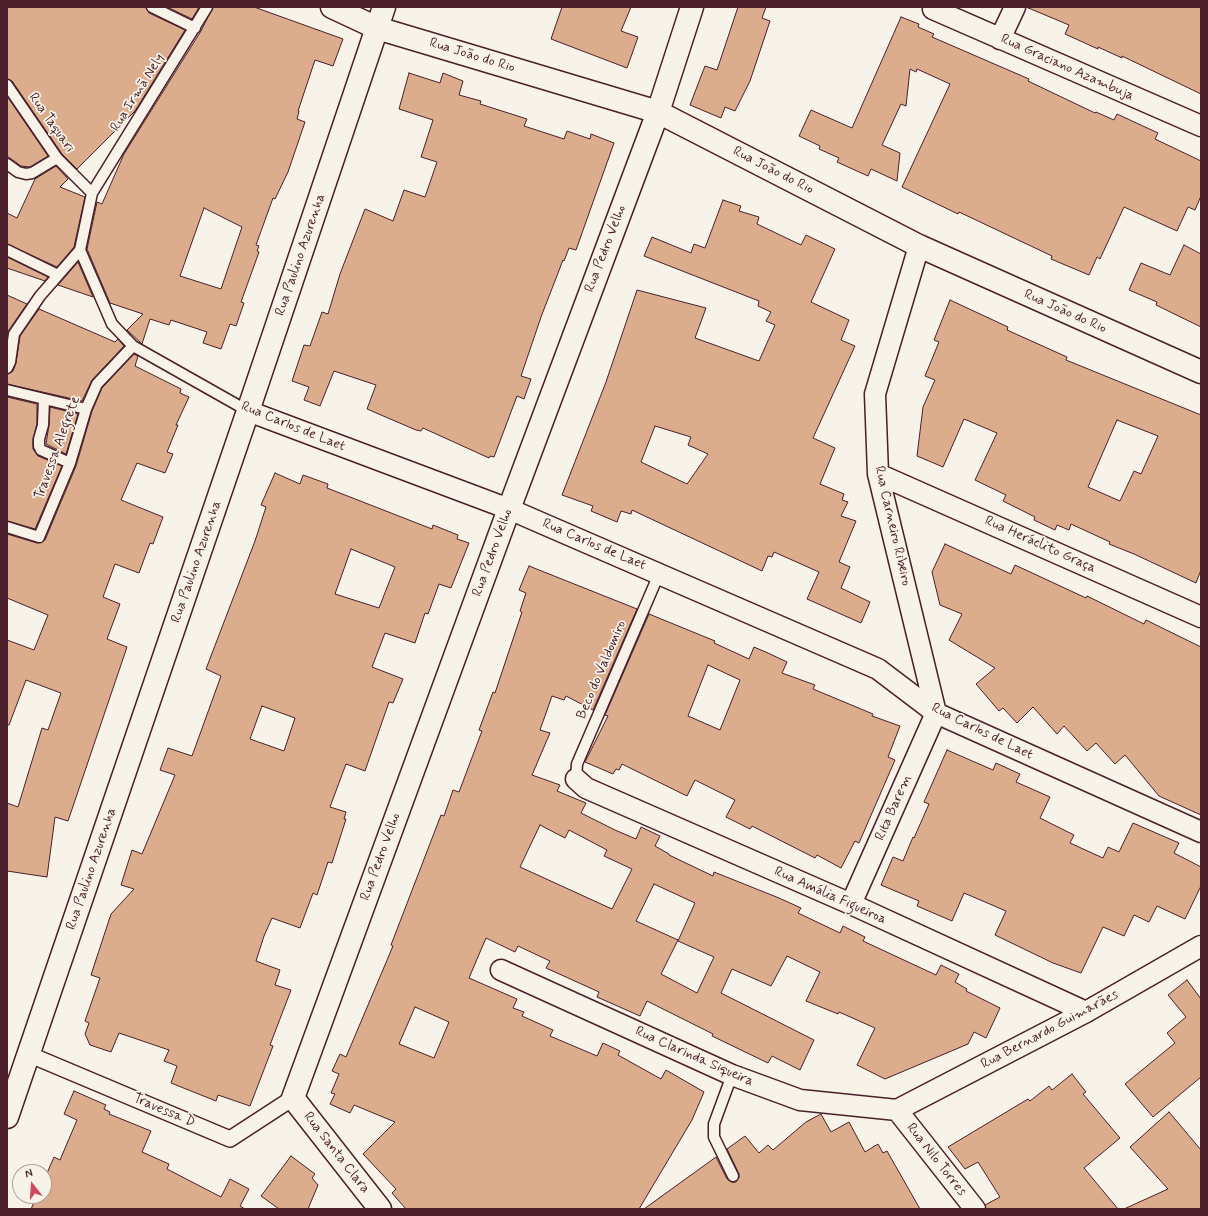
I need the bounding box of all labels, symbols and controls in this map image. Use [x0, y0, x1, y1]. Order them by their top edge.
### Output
street label: Rua Graciano Azambuja [998, 31, 1136, 105]
street label: Rua João do Rio [427, 35, 517, 77]
street label: Rua Irmã Nely [107, 51, 169, 135]
street label: Rua Taquari [24, 90, 78, 156]
street label: Rua João do Rio [730, 143, 816, 199]
street label: Rua Paulino Azurenha [272, 192, 330, 318]
street label: Rua Pedro Velho [582, 203, 630, 295]
street label: Rua João do Rio [1021, 286, 1109, 338]
street label: Travessa Alegrete [32, 394, 84, 502]
street label: Rua Carlos de Laet [238, 398, 348, 456]
street label: Rua Carneiro Ribeiro [870, 464, 914, 588]
street label: Rua Paulino Azurenha [168, 499, 226, 625]
street label: Rua Pedro Velho [469, 507, 517, 599]
street label: Rua Heráclito Graça [982, 513, 1098, 577]
street label: Rua Carlos de Laet [540, 516, 648, 574]
street label: Beco do Valdomiro [574, 618, 630, 722]
street label: Rua Carlos de Laet [928, 700, 1036, 764]
street label: Rita Barem [872, 772, 916, 844]
street label: Rua Paulino Azurenha [63, 806, 121, 932]
street label: Rua Pedro Velho [357, 811, 405, 903]
street label: Rua Amália Figueiroa [771, 864, 889, 928]
street label: Rua Bernardo Guimarães [978, 987, 1122, 1073]
street label: Rua Clarinda Siqueira [632, 1023, 756, 1091]
street label: Travessa D [130, 1090, 198, 1132]
street label: Rua Santa Clara [299, 1109, 373, 1197]
street label: Rua Nilo Torres [902, 1120, 970, 1200]
north arrow [12, 1164, 52, 1204]
text: N [23, 1166, 34, 1181]

